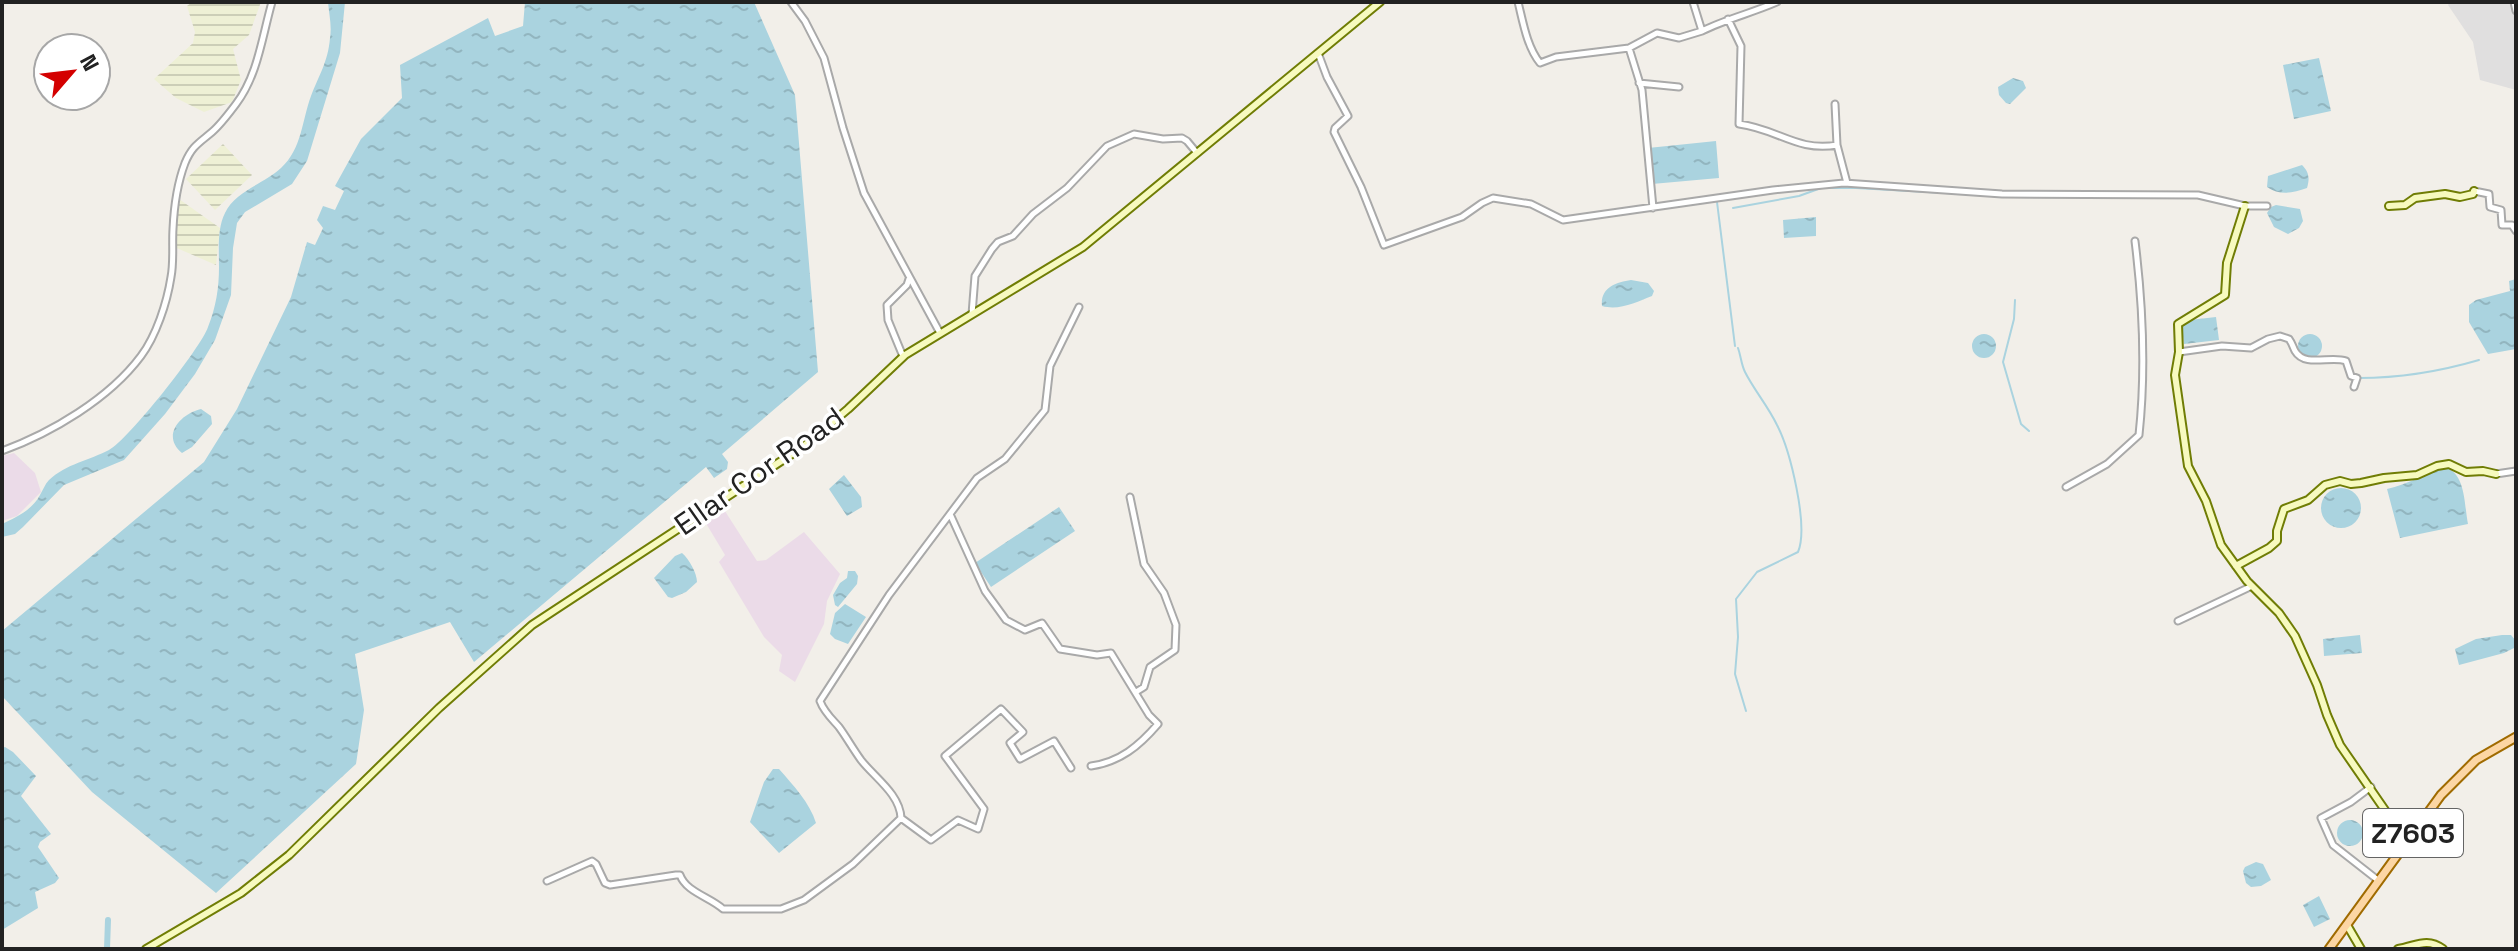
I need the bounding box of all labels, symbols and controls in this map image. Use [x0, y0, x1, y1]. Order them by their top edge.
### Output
north arrow [32, 32, 112, 112]
text: N [74, 50, 105, 76]
street label: Ellar Cor Road [667, 398, 851, 544]
road number: Z7603 [2363, 809, 2463, 857]

